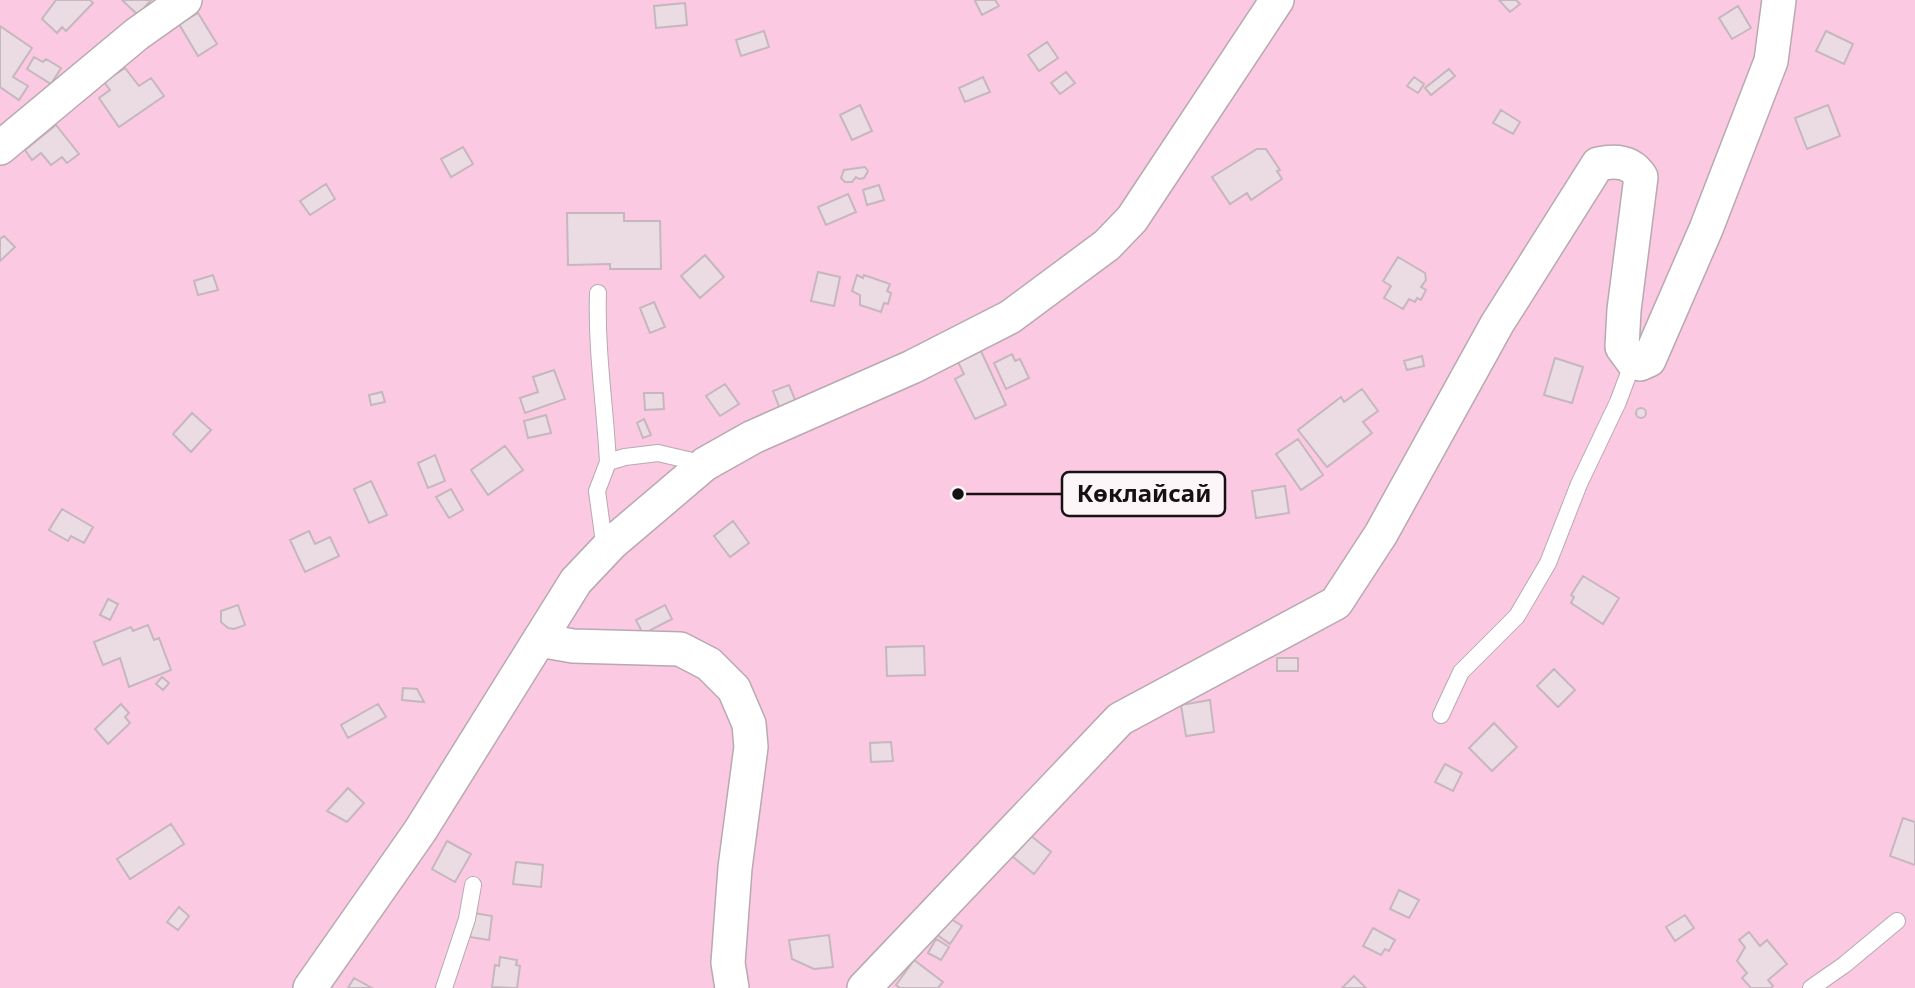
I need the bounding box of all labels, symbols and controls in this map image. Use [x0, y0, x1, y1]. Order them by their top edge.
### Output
callout: Көклайсай [1062, 472, 1225, 516]
text: Көклайсай [1077, 476, 1211, 509]

